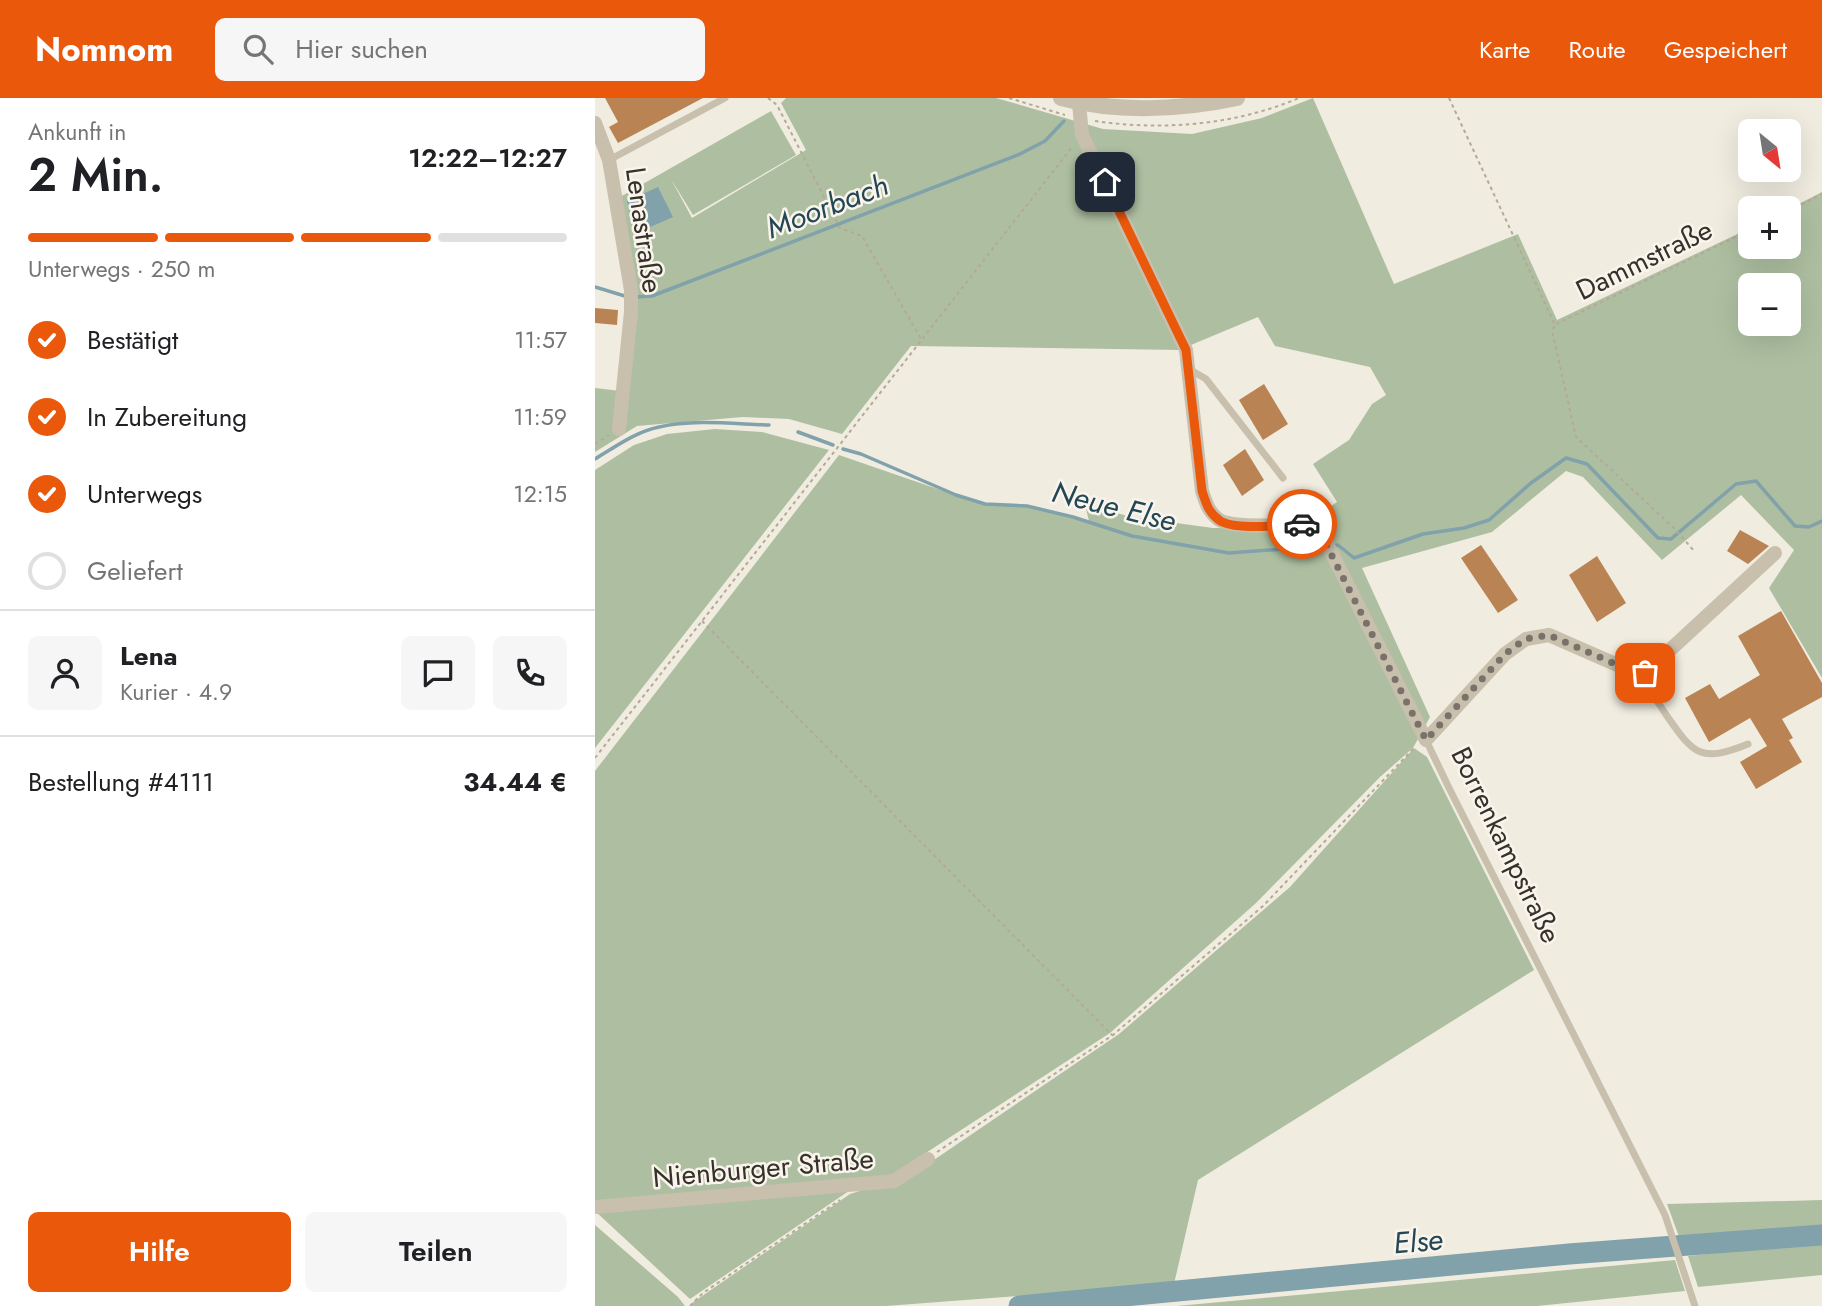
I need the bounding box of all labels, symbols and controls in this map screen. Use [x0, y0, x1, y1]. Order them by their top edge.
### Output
search box [215, 18, 705, 81]
text: Nomnom [35, 26, 173, 73]
icon: search [239, 30, 277, 68]
text: Hier suchen [295, 30, 428, 68]
text: Karte [1479, 32, 1530, 67]
text: Route [1568, 32, 1626, 67]
text: Gespeichert [1664, 32, 1787, 67]
text: Ankunft in [28, 115, 126, 149]
north arrow [1738, 119, 1801, 182]
map controls [1738, 119, 1801, 336]
text: 12:22–12:27 [408, 139, 567, 177]
text: 2 Min. [28, 142, 163, 208]
pin [1075, 152, 1135, 212]
water label: Moorbach [760, 163, 894, 249]
icon: home [1086, 163, 1124, 201]
street label: Lenastraße [615, 165, 673, 295]
button: + [1738, 196, 1801, 259]
street label: Dammstraße [1569, 209, 1719, 311]
text: Unterwegs · 250 m [28, 252, 215, 286]
button: − [1738, 273, 1801, 336]
icon: check [28, 321, 66, 359]
text: Bestätigt [87, 321, 178, 359]
text: 11:57 [514, 323, 567, 357]
icon: check [28, 398, 66, 436]
text: In Zubereitung [87, 398, 247, 436]
text: 11:59 [513, 400, 567, 434]
water label: Neue Else [1048, 470, 1180, 542]
icon: check [28, 475, 66, 513]
text: Unterwegs [87, 475, 202, 513]
text: 12:15 [513, 477, 567, 511]
courier [1267, 489, 1337, 559]
icon: car [1283, 505, 1321, 543]
text: Geliefert [87, 552, 183, 590]
button: person [28, 636, 102, 710]
button: chat [401, 636, 475, 710]
button: phone [493, 636, 567, 710]
text: Lena [120, 637, 178, 675]
pin [1615, 643, 1675, 703]
icon: bag [1626, 654, 1664, 692]
text: Kurier · 4.9 [120, 675, 232, 709]
street label: Borrenkampstraße [1441, 740, 1571, 950]
text: Bestellung #4111 [28, 763, 214, 801]
text: 34.44 € [463, 763, 567, 801]
street label: Nienburger Straße [651, 1138, 875, 1198]
button: Hilfe [28, 1212, 291, 1292]
button: Teilen [305, 1212, 567, 1292]
water label: Else [1391, 1217, 1445, 1265]

